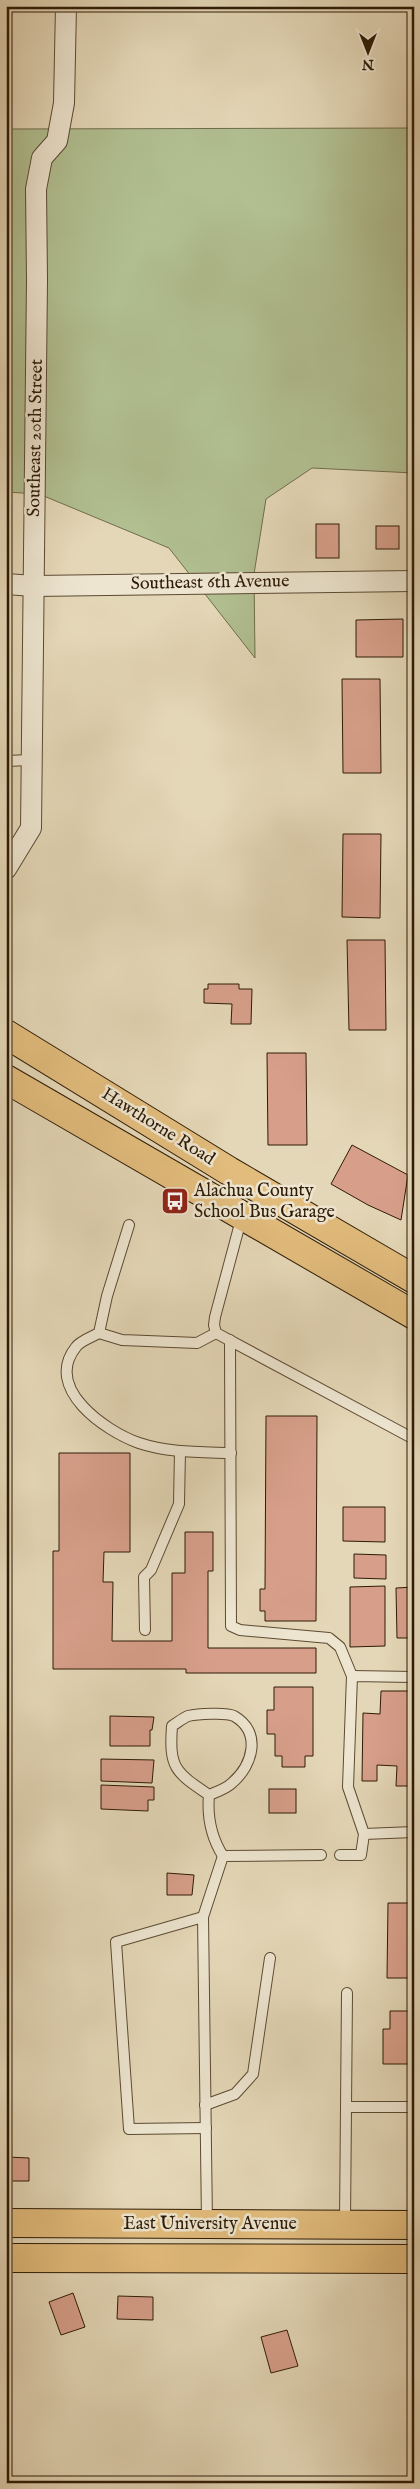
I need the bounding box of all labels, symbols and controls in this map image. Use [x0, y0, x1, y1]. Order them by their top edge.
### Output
north arrow [342, 28, 392, 78]
text: N [362, 55, 375, 73]
street label: Southeast 20th Street [23, 359, 49, 517]
street label: Southeast 6th Avenue [130, 570, 290, 596]
street label: Hawthorne Road [97, 1083, 219, 1171]
place label: Alachua County School Bus Garage [193, 1180, 335, 1224]
bus stop icon: Alachua County School Bus Garage [160, 1186, 190, 1216]
street label: East University Avenue [123, 2213, 297, 2236]

